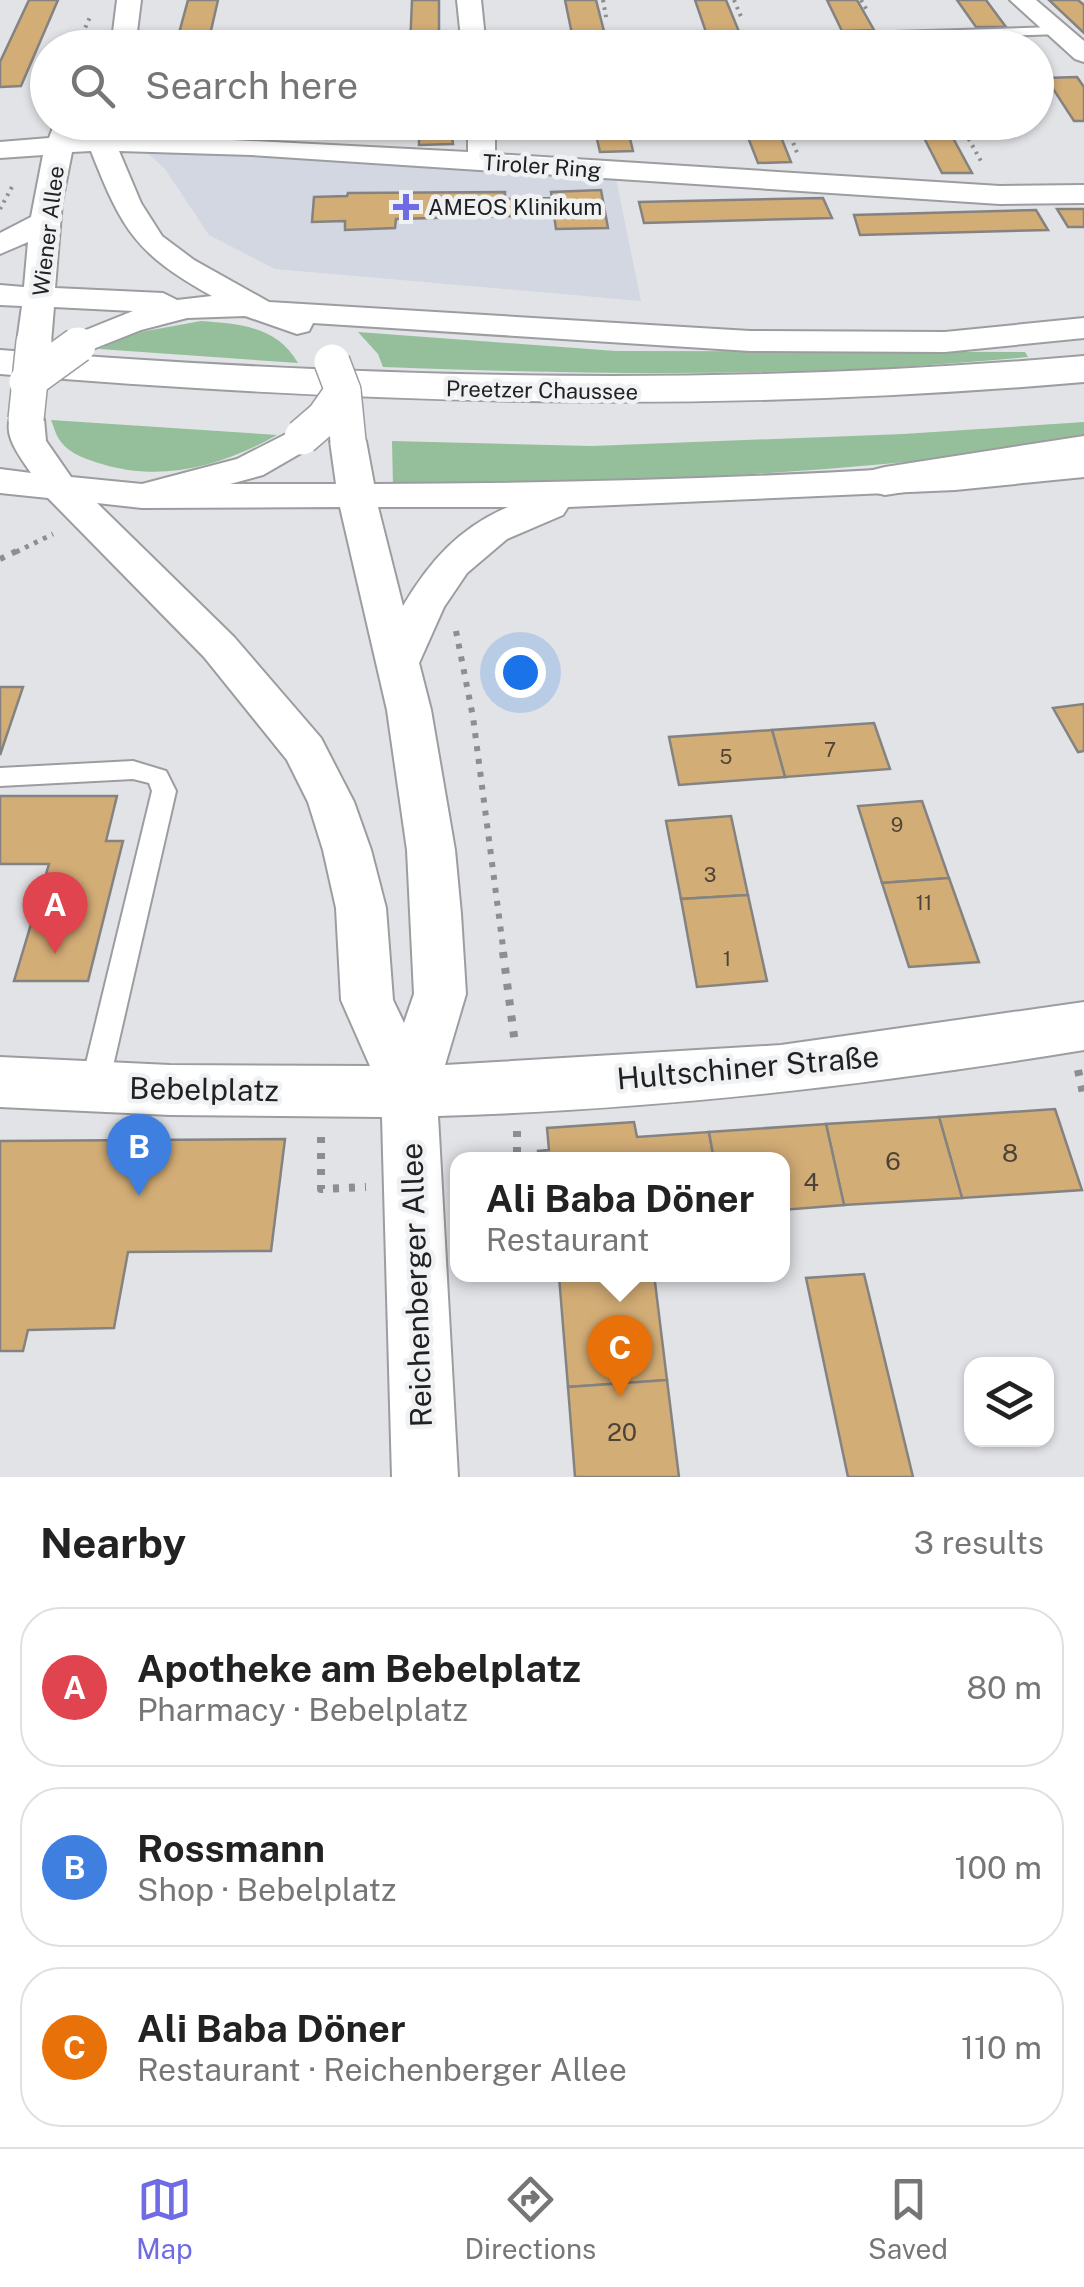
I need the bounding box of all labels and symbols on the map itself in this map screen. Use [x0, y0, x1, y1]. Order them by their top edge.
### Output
street label: Tiroler Ring [482, 149, 602, 183]
street label: Wiener Allee [27, 164, 69, 298]
marker: AMEOS Klinikum [393, 194, 419, 220]
place label: AMEOS Klinikum [428, 194, 602, 220]
street label: Preetzer Chaussee [446, 375, 638, 405]
your location [495, 647, 546, 698]
house number: 7 [824, 738, 836, 762]
house number: 5 [720, 745, 732, 769]
house number: 9 [891, 813, 903, 837]
house number: 3 [704, 863, 716, 887]
pin: A [22, 872, 88, 954]
house number: 11 [916, 891, 932, 915]
house number: 1 [723, 947, 731, 971]
street label: Hultschiner Straße [615, 1038, 881, 1096]
street label: Bebelplatz [129, 1070, 279, 1108]
pin: B [106, 1114, 172, 1196]
house number: 8 [1002, 1138, 1018, 1168]
street label: Reichenberger Allee [393, 1142, 439, 1428]
house number: 6 [885, 1146, 901, 1176]
house number: 4 [803, 1167, 819, 1197]
pin: C [588, 1314, 652, 1397]
house number: 20 [607, 1417, 637, 1447]

